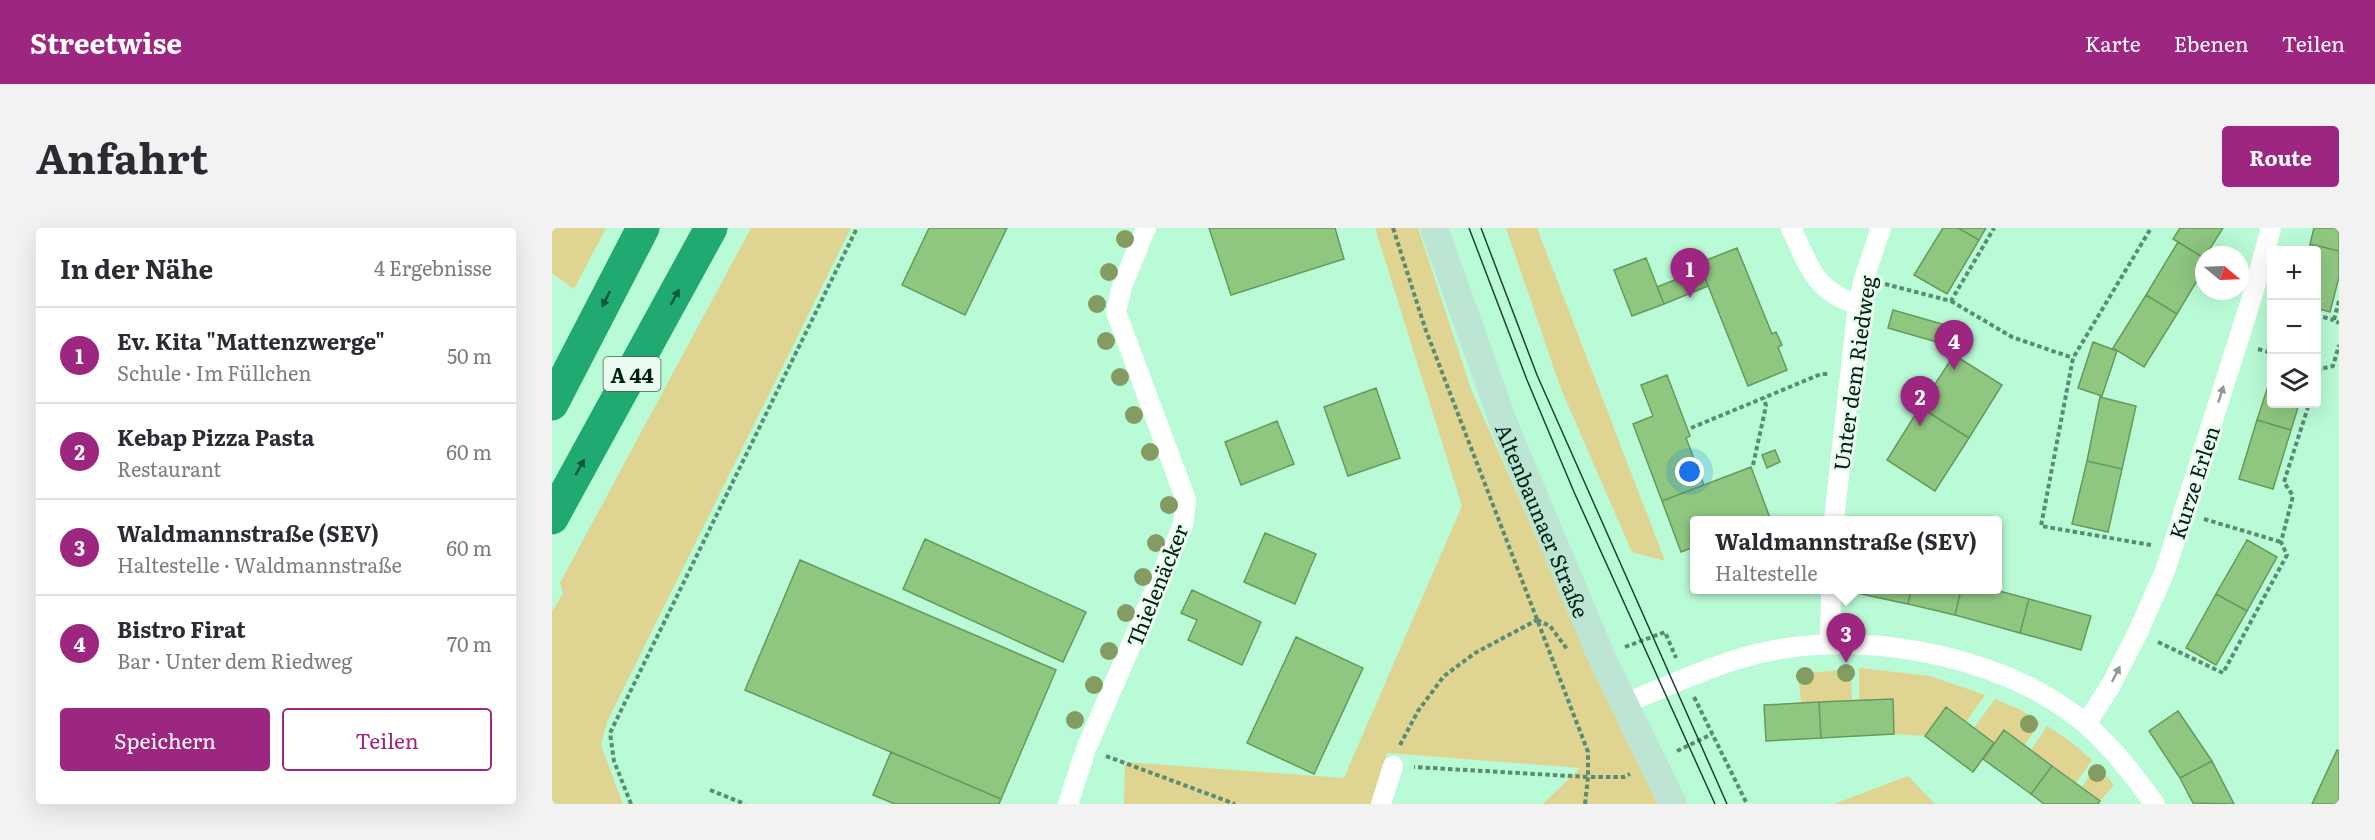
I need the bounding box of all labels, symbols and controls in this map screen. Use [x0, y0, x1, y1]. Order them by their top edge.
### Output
text: Streetwise [30, 21, 182, 63]
text: Karte [2085, 27, 2141, 58]
text: Ebenen [2174, 27, 2249, 58]
text: Teilen [2282, 27, 2345, 58]
text: Anfahrt [36, 125, 208, 187]
button: Route [2222, 126, 2339, 187]
north arrow [2195, 246, 2249, 300]
map controls [2267, 246, 2321, 408]
button: + [2267, 246, 2321, 300]
text: In der Nähe [60, 248, 213, 287]
pin: 1 [1670, 248, 1710, 298]
text: 4 Ergebnisse [374, 252, 492, 282]
street label: Unter dem Riedweg [1824, 273, 1882, 473]
one-way arrow [670, 288, 679, 305]
one-way arrow [601, 290, 611, 307]
button: − [2267, 300, 2321, 354]
pin: 4 [1934, 320, 1974, 370]
text: Ev. Kita "Mattenzwerge" [117, 324, 385, 357]
text: 1 [75, 340, 84, 370]
text: 50 m [447, 340, 492, 370]
button: layers [2267, 354, 2321, 408]
text: Schule · Im Füllchen [117, 357, 312, 387]
road number: A 44 [604, 357, 661, 391]
pin: 2 [1900, 376, 1940, 426]
one-way arrow [2217, 385, 2226, 403]
street label: Altenbaunaer Straße [1489, 418, 1599, 622]
text: Kebap Pizza Pasta [117, 420, 315, 453]
street label: Kurze Erlen [2160, 421, 2226, 543]
text: 2 [74, 436, 85, 466]
text: 60 m [446, 436, 492, 466]
text: Restaurant [117, 453, 221, 483]
your location [1675, 457, 1704, 486]
one-way arrow [575, 458, 585, 475]
text: Waldmannstraße (SEV) [117, 516, 379, 549]
popup [1690, 516, 2002, 594]
street label: Thielenäcker [1117, 519, 1195, 651]
text: Waldmannstraße (SEV) [1715, 524, 1977, 557]
text: 3 [74, 532, 85, 562]
text: 60 m [446, 532, 492, 562]
text: Haltestelle · Waldmannstraße [117, 549, 402, 579]
text: Haltestelle [1715, 557, 1818, 587]
text: Bistro Firat [117, 612, 246, 645]
pin: 3 [1826, 614, 1866, 663]
text: 4 [73, 628, 86, 658]
text: 70 m [447, 628, 492, 658]
text: Bar · Unter dem Riedweg [117, 645, 353, 675]
one-way arrow [2111, 666, 2121, 683]
button: Speichern [60, 708, 270, 771]
button: Teilen [282, 708, 492, 771]

